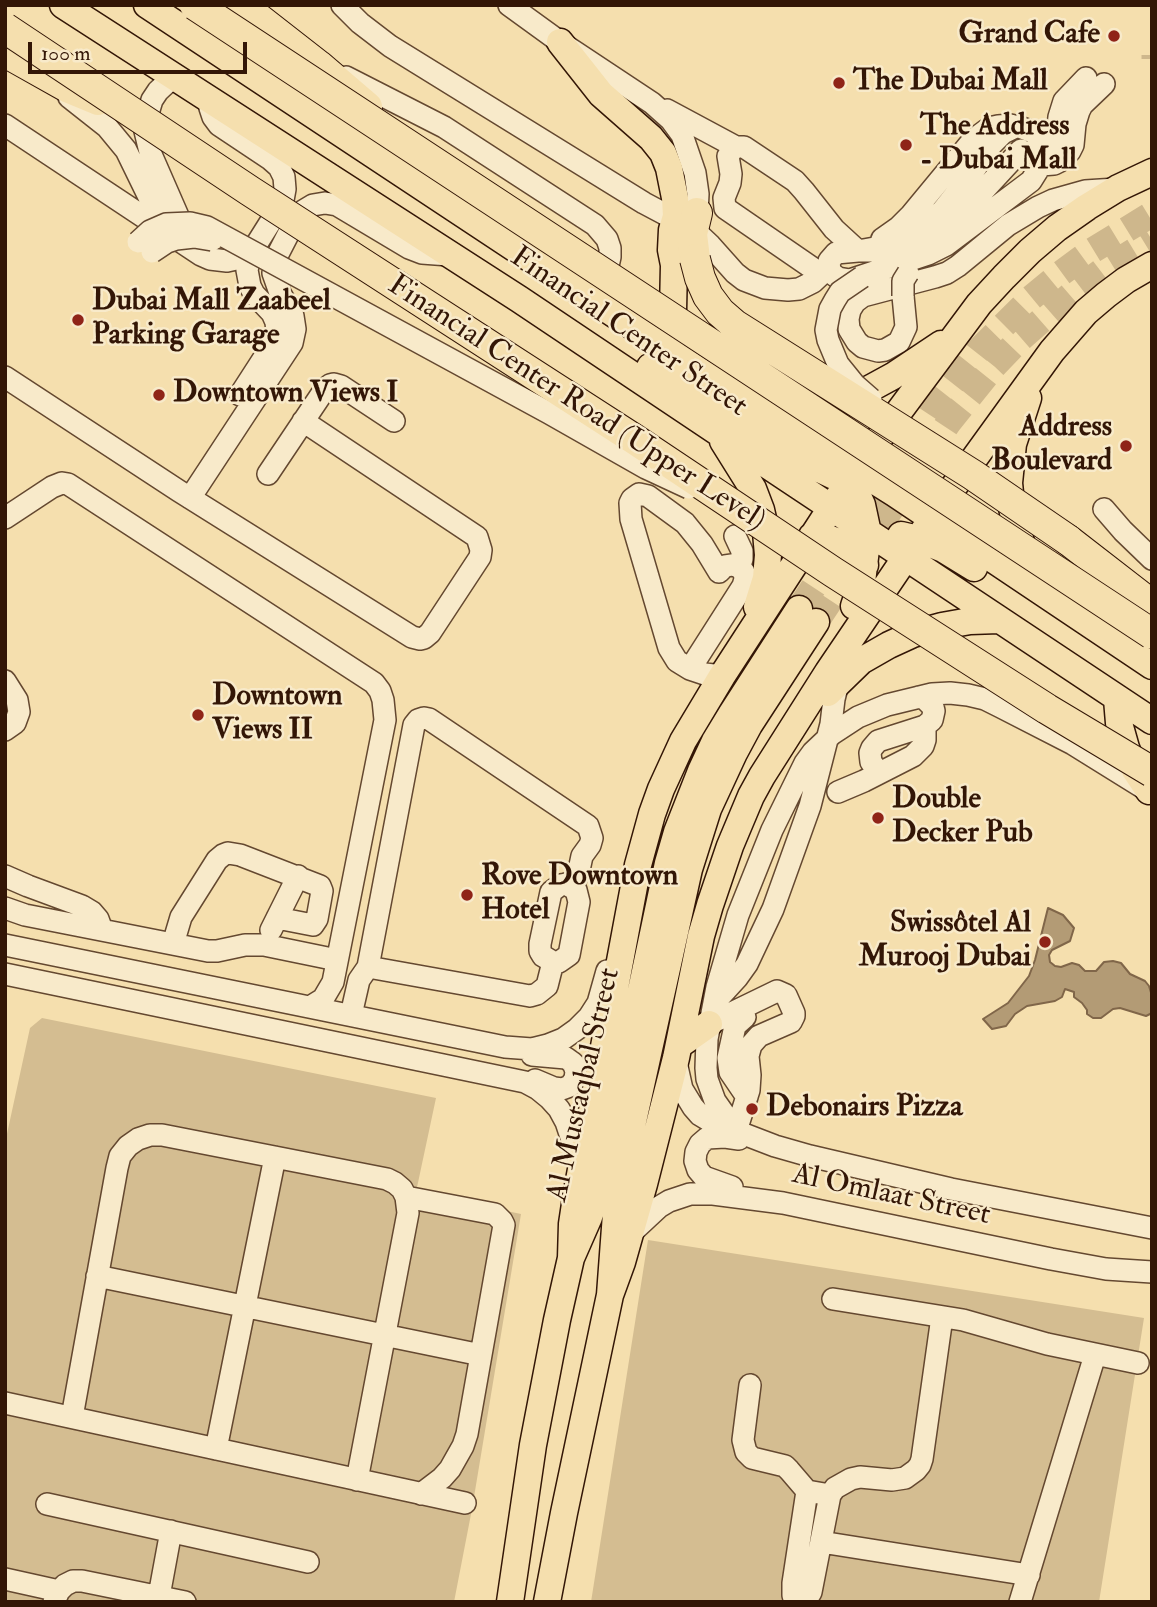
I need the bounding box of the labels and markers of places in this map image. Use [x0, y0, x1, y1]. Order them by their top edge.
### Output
place label: Grand Cafe [959, 18, 1100, 54]
marker: Grand Cafe [1106, 28, 1122, 44]
place label: The Dubai Mall [853, 65, 1048, 101]
marker: The Dubai Mall [831, 75, 847, 91]
place label: The Address - Dubai Mall [920, 110, 1077, 180]
marker: The Address - Dubai Mall [898, 137, 914, 153]
place label: Dubai Mall Zaabeel Parking Garage [92, 285, 331, 356]
marker: Dubai Mall Zaabeel Parking Garage [70, 312, 86, 328]
place label: Downtown Views I [173, 377, 398, 413]
marker: Downtown Views I [151, 387, 167, 403]
place label: Address Boulevard [991, 411, 1112, 481]
marker: Address Boulevard [1118, 438, 1134, 454]
place label: Downtown Views II [212, 680, 342, 750]
marker: Downtown Views II [190, 707, 206, 723]
place label: Double Decker Pub [892, 783, 1033, 854]
marker: Double Decker Pub [870, 810, 886, 826]
place label: Rove Downtown Hotel [481, 860, 678, 930]
marker: Rove Downtown Hotel [459, 887, 475, 903]
place label: Swissôtel Al Murooj Dubai [859, 907, 1031, 978]
marker: Swissôtel Al Murooj Dubai [1037, 934, 1053, 950]
place label: Debonairs Pizza [766, 1091, 962, 1127]
marker: Debonairs Pizza [744, 1101, 760, 1117]

